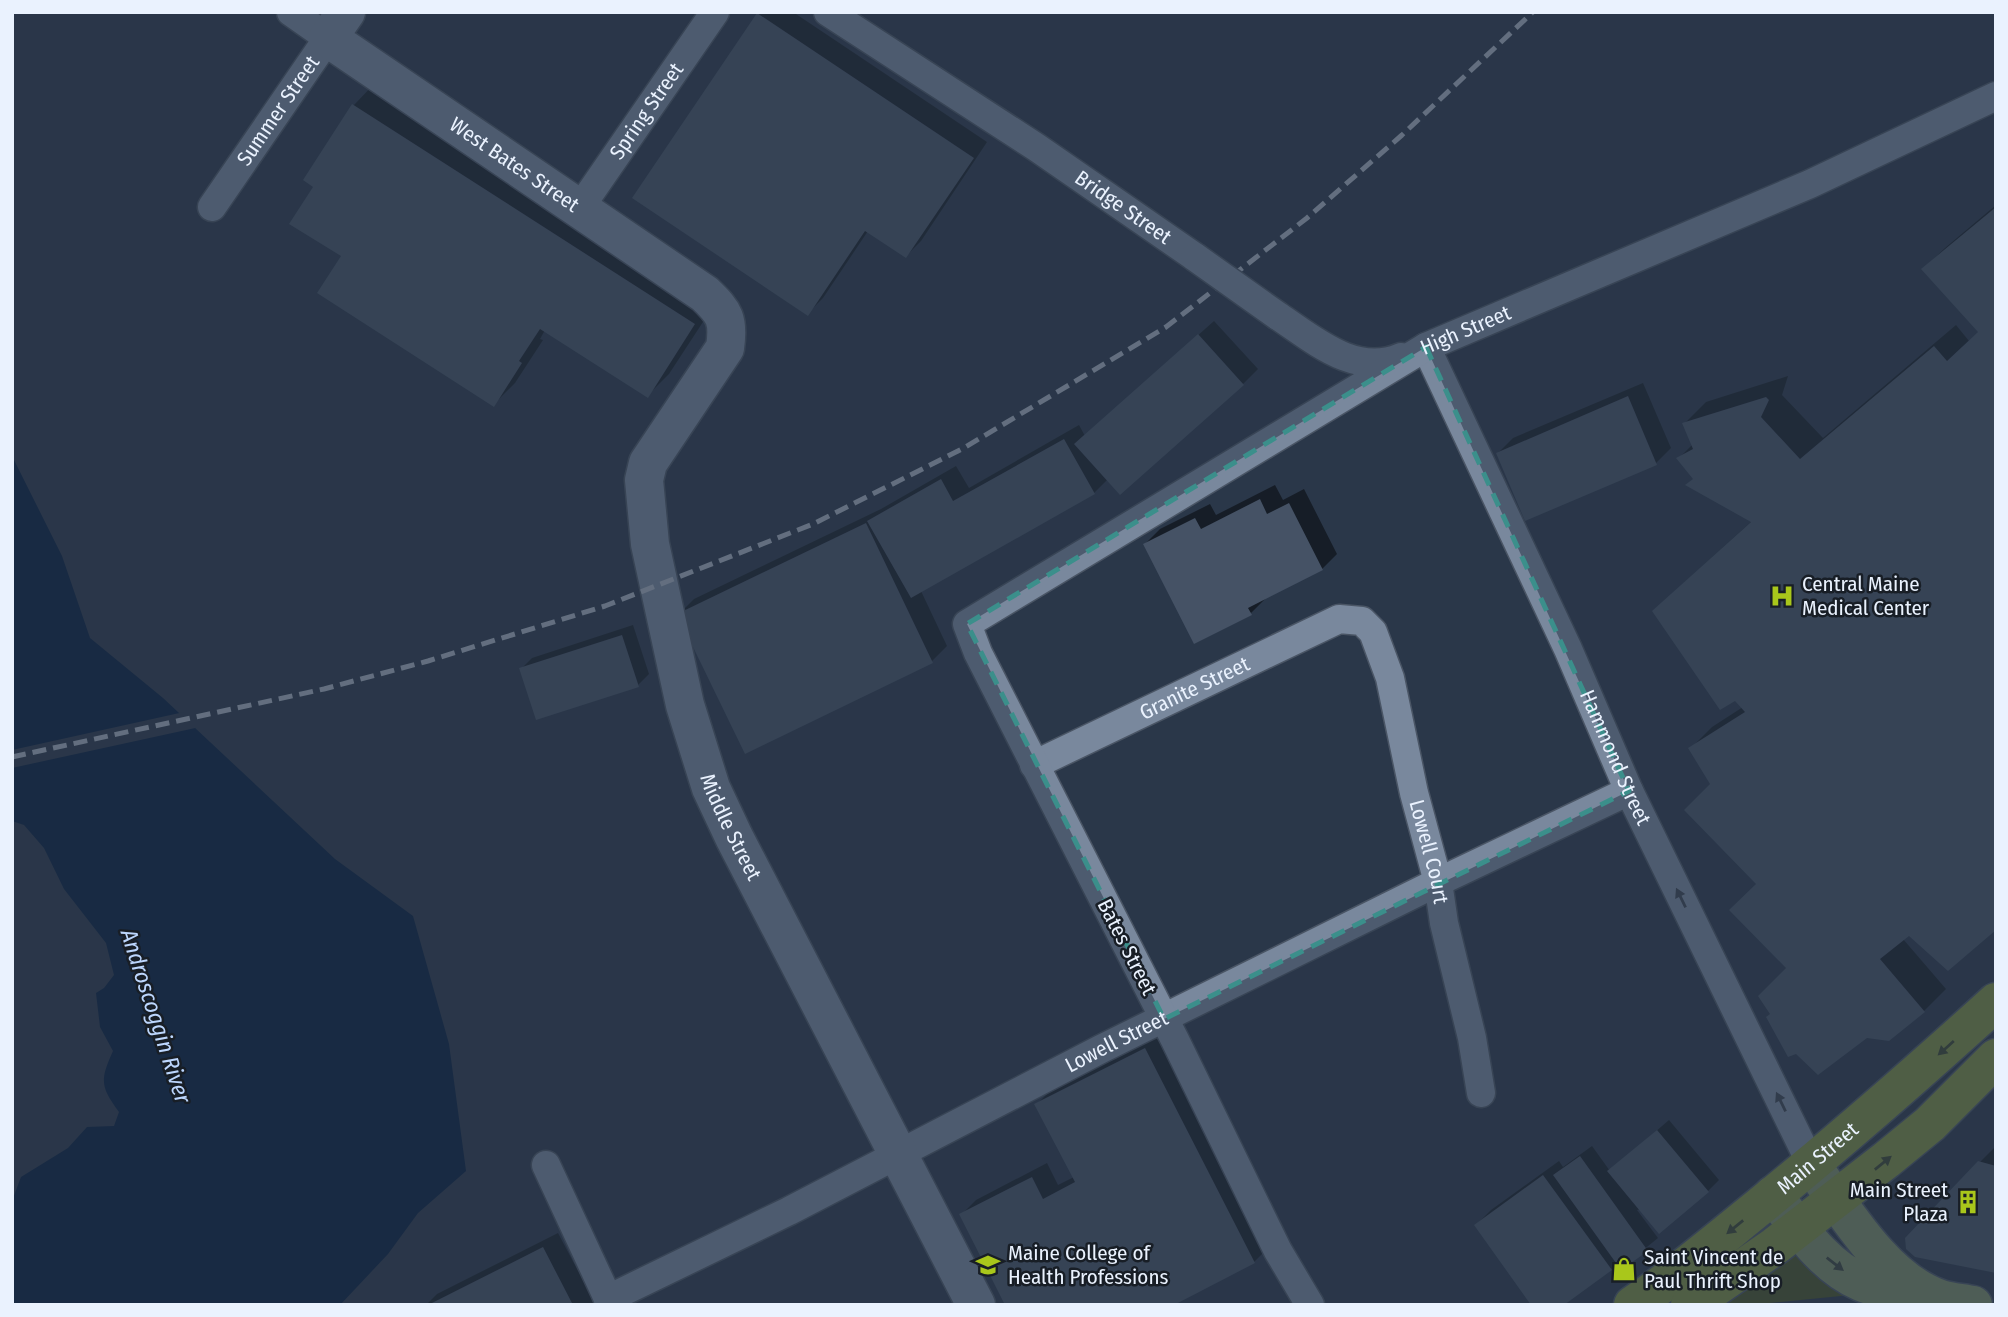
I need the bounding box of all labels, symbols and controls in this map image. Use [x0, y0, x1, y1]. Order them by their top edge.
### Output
street label: Summer Street [231, 50, 325, 171]
street label: Spring Street [604, 58, 689, 164]
street label: West Bates Street [445, 111, 584, 218]
street label: Bridge Street [1070, 165, 1177, 250]
street label: High Street [1417, 299, 1515, 361]
place label: Central Maine Medical Center [1802, 571, 1930, 621]
hospital icon: Central Maine Medical Center [1768, 582, 1796, 610]
street label: Granite Street [1135, 651, 1254, 726]
street label: Hammond Street [1574, 686, 1657, 830]
street label: Middle Street [694, 771, 767, 885]
street label: Lowell Court [1403, 797, 1454, 906]
one-way arrow [1675, 888, 1687, 908]
street label: Bates Street [1092, 895, 1162, 999]
water label: Androscoggin River [114, 925, 198, 1107]
street label: Lowell Street [1061, 1005, 1172, 1078]
one-way arrow [1937, 1040, 1954, 1055]
one-way arrow [1775, 1092, 1787, 1112]
street label: Main Street [1772, 1117, 1864, 1200]
one-way arrow [1873, 1155, 1891, 1170]
place label: Main Street Plaza [1850, 1177, 1948, 1227]
building icon: Main Street Plaza [1954, 1188, 1982, 1216]
one-way arrow [1726, 1219, 1744, 1234]
place label: Maine College of Health Professions [1008, 1240, 1168, 1290]
place label: Saint Vincent de Paul Thrift Shop [1644, 1244, 1783, 1294]
school or university icon: Maine College of Health Professions [974, 1251, 1002, 1279]
shop icon: Saint Vincent de Paul Thrift Shop [1610, 1255, 1638, 1283]
one-way arrow [1825, 1257, 1843, 1272]

